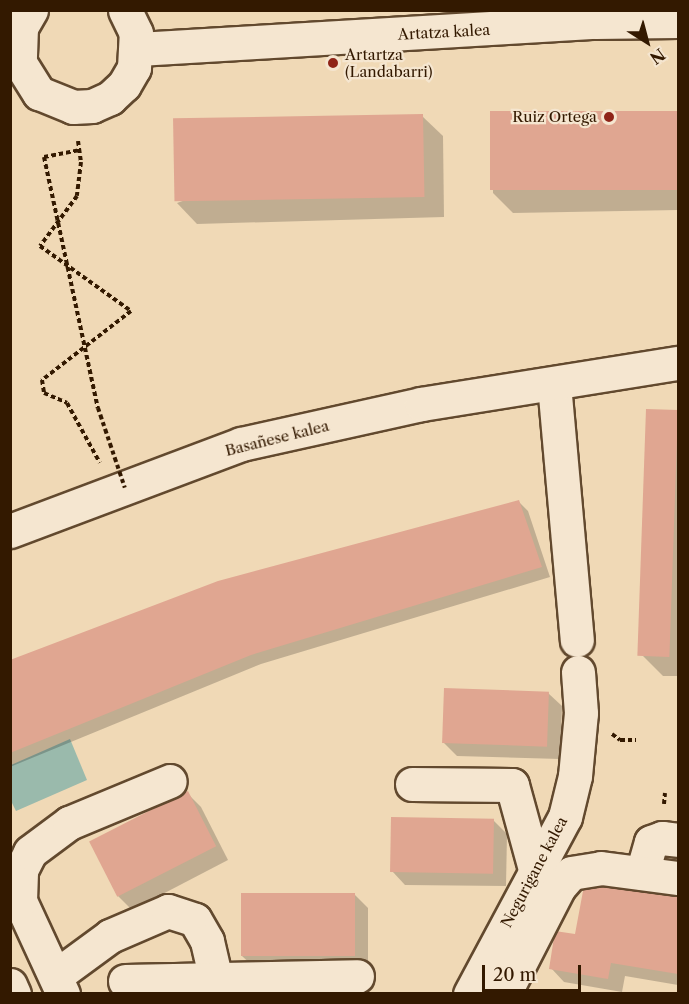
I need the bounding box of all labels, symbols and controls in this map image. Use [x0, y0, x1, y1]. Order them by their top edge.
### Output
north arrow [617, 12, 677, 72]
street label: Artatza kalea [397, 21, 491, 43]
text: N [646, 44, 669, 69]
place label: Artartza (Landabarri) [345, 45, 432, 80]
marker: Artartza (Landabarri) [326, 56, 340, 70]
place label: Ruiz Ortega [512, 108, 597, 126]
marker: Ruiz Ortega [602, 110, 616, 124]
street label: Basañese kalea [223, 416, 331, 460]
street label: Negurigane kalea [497, 813, 571, 931]
scale bar [485, 953, 584, 991]
text: 20 m [493, 964, 536, 986]

